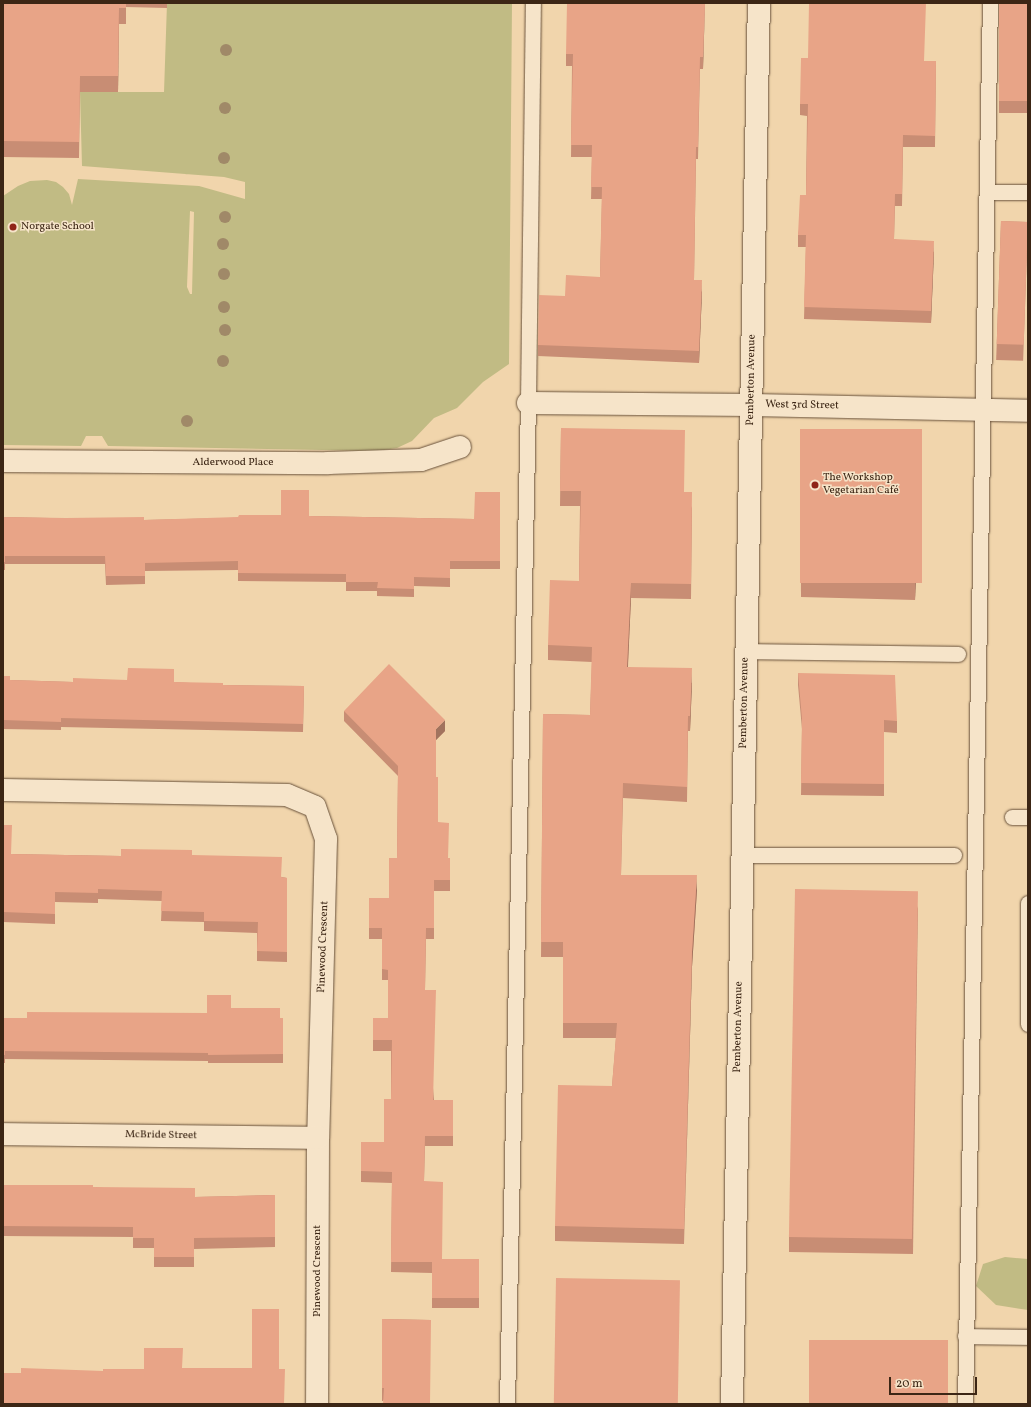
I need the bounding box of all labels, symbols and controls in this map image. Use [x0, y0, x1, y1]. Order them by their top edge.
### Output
place label: Norgate School [21, 220, 94, 234]
marker: Norgate School [8, 222, 18, 232]
street label: Pemberton Avenue [745, 334, 759, 426]
street label: West 3rd Street [765, 399, 839, 413]
street label: Alderwood Place [193, 456, 273, 470]
place label: The Workshop Vegetarian Café [823, 472, 899, 498]
marker: The Workshop Vegetarian Café [810, 480, 820, 490]
street label: Pemberton Avenue [738, 657, 752, 749]
street label: Pinewood Crescent [316, 901, 332, 993]
street label: Pemberton Avenue [732, 981, 746, 1073]
street label: McBride Street [125, 1129, 197, 1143]
street label: Pinewood Crescent [311, 1225, 325, 1317]
scale bar [891, 1369, 979, 1395]
text: 20 m [896, 1376, 923, 1392]

